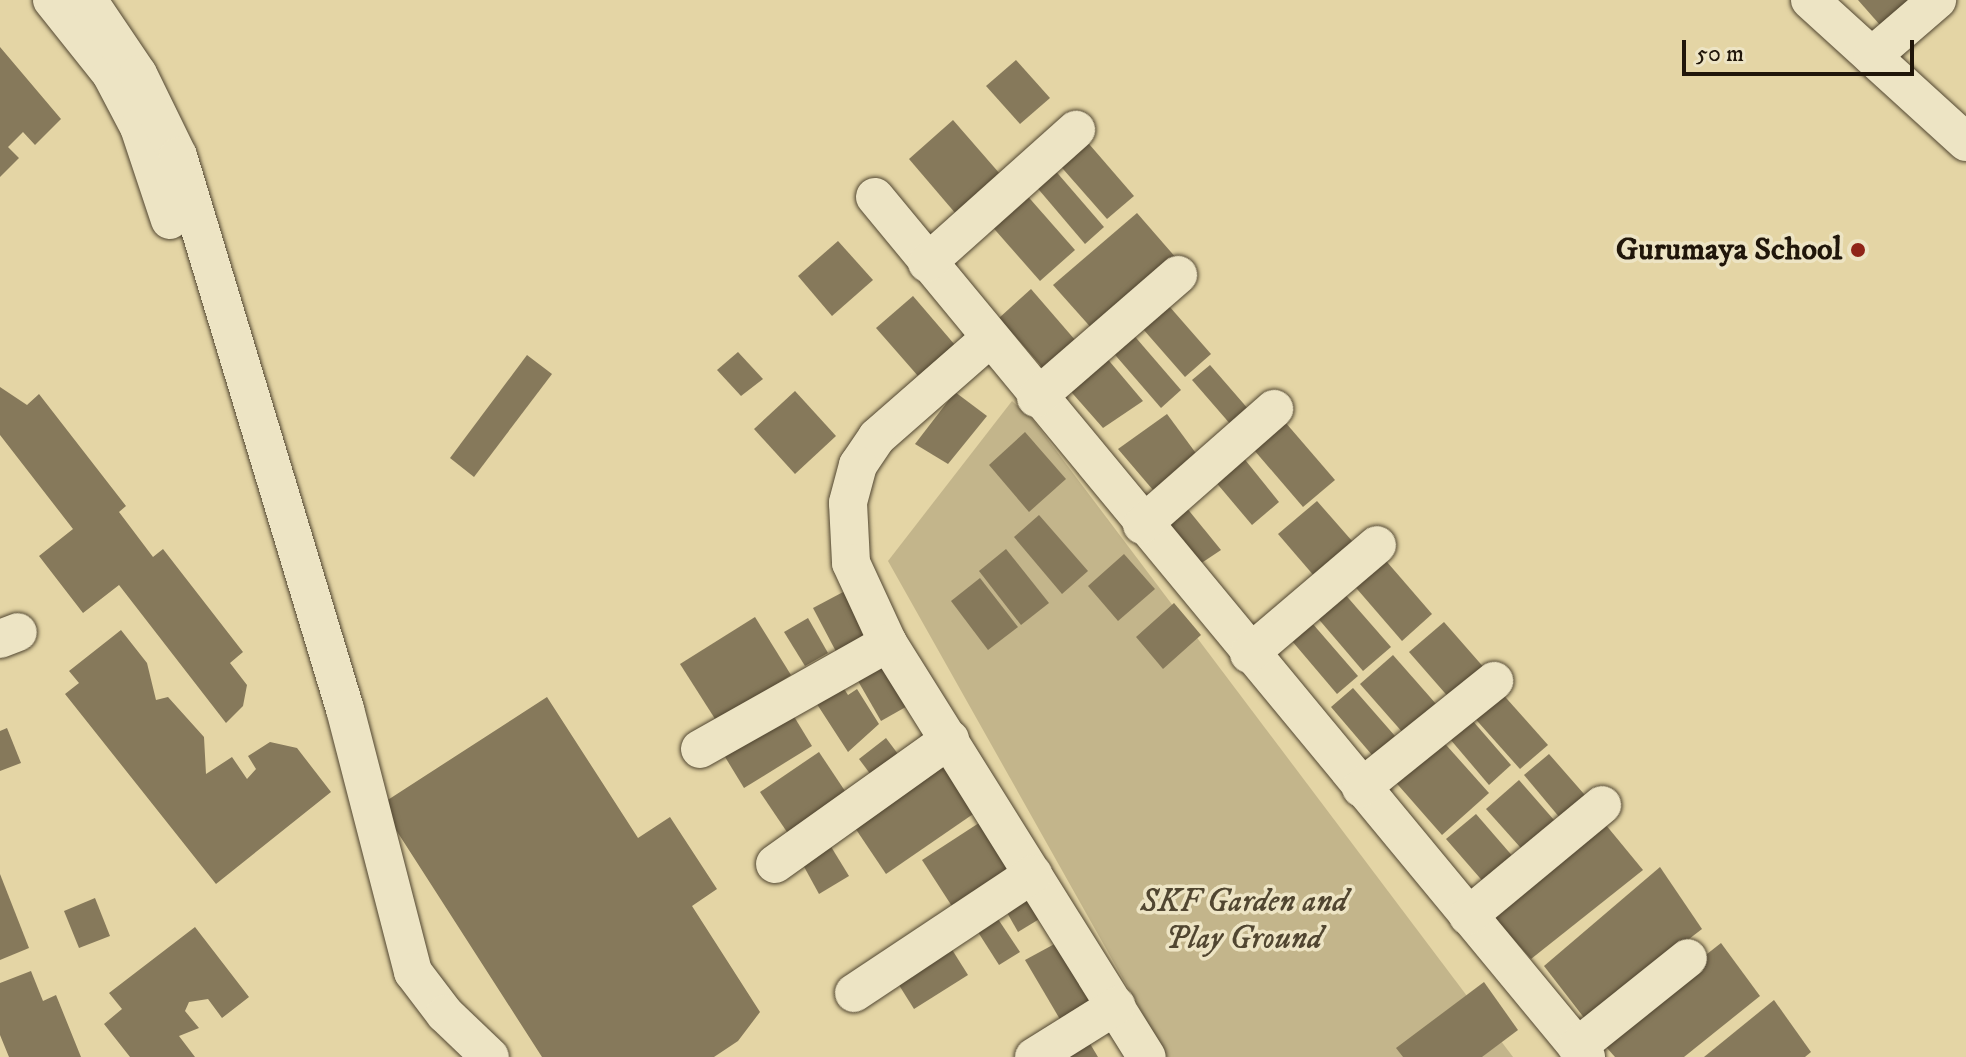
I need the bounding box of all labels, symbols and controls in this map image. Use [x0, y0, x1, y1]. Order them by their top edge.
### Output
scale bar [1686, 24, 1918, 74]
text: 50 m [1696, 39, 1744, 69]
place label: Gurumaya School [1616, 231, 1842, 269]
marker: Gurumaya School [1849, 241, 1867, 259]
park label: SKF Garden and Play Ground [1140, 884, 1348, 959]

